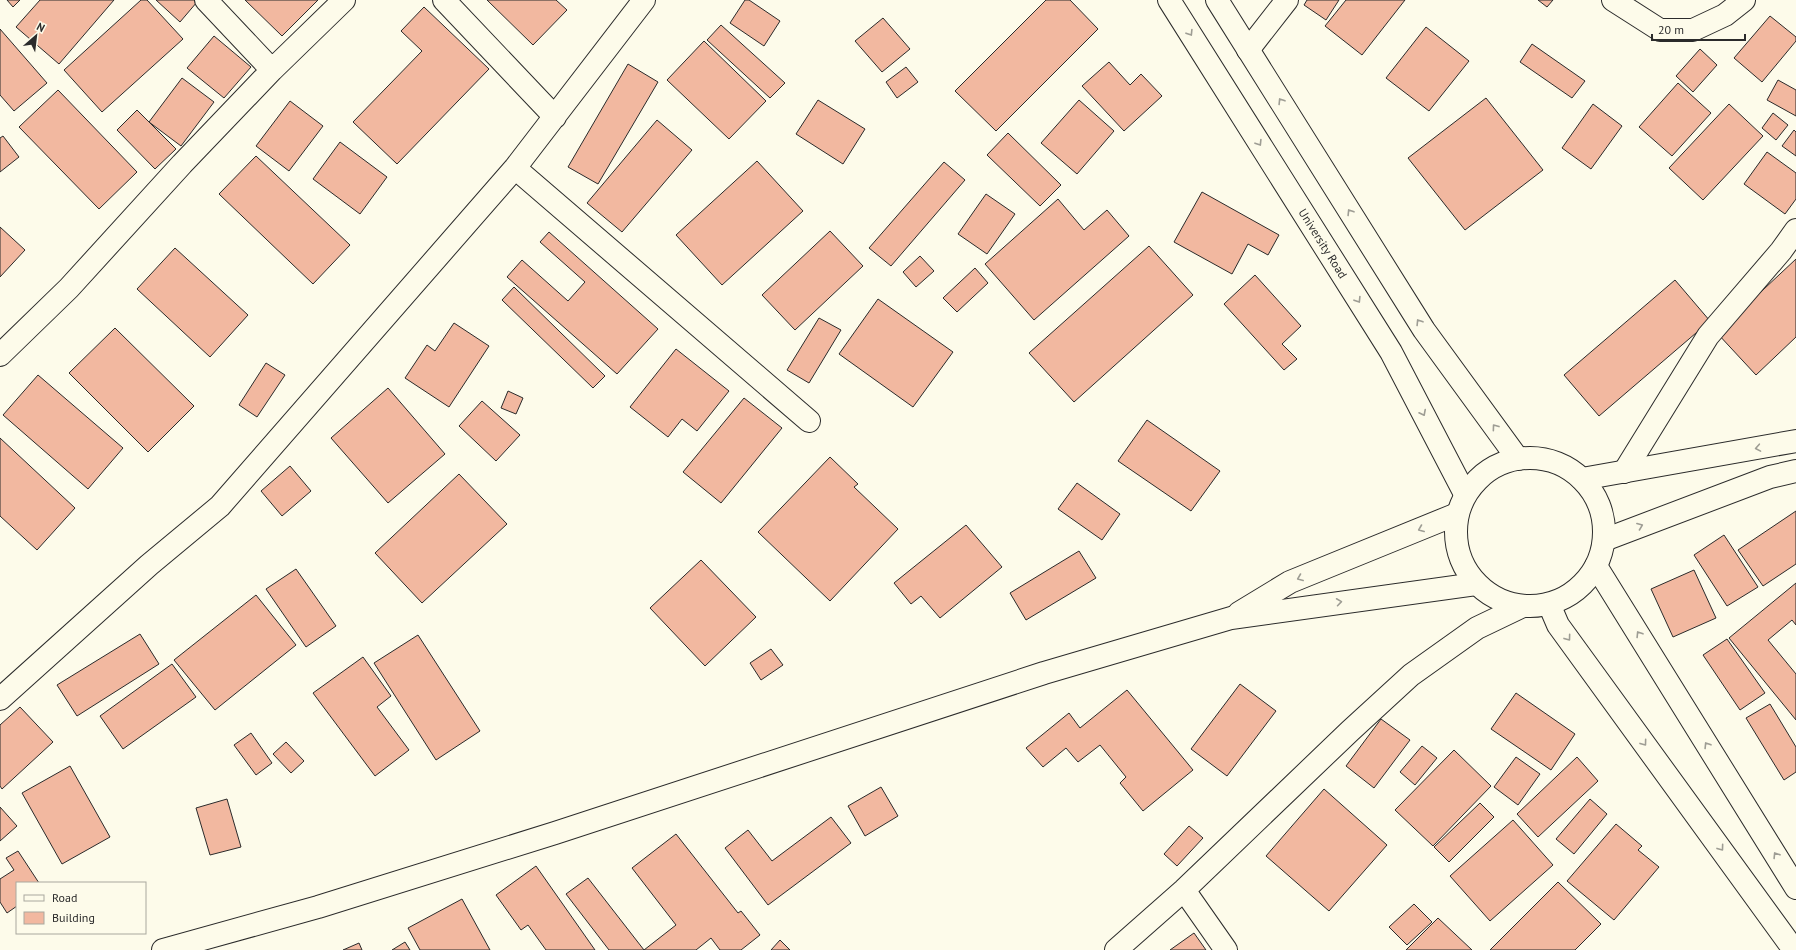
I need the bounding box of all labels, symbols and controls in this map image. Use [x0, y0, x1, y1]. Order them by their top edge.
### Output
north arrow [16, 16, 56, 56]
scale bar [1652, 16, 1745, 42]
text: N [34, 19, 47, 35]
text: 20 m [1658, 22, 1684, 37]
one-way arrow [1185, 29, 1192, 36]
one-way arrow [1278, 99, 1285, 106]
one-way arrow [1254, 139, 1262, 146]
street label: University Road [1295, 206, 1351, 281]
one-way arrow [1347, 209, 1354, 216]
one-way arrow [1354, 296, 1361, 303]
one-way arrow [1416, 319, 1423, 326]
one-way arrow [1418, 409, 1425, 416]
one-way arrow [1492, 424, 1500, 431]
one-way arrow [1755, 443, 1761, 452]
one-way arrow [1637, 522, 1644, 531]
one-way arrow [1417, 524, 1424, 532]
one-way arrow [1297, 573, 1305, 581]
one-way arrow [1336, 598, 1342, 607]
one-way arrow [1636, 631, 1644, 638]
one-way arrow [1563, 634, 1571, 641]
one-way arrow [1639, 739, 1646, 746]
one-way arrow [1704, 742, 1712, 749]
one-way arrow [1716, 844, 1723, 851]
one-way arrow [1773, 852, 1780, 859]
legend [16, 882, 146, 934]
text: Road [52, 890, 77, 905]
text: Building [52, 910, 95, 925]

